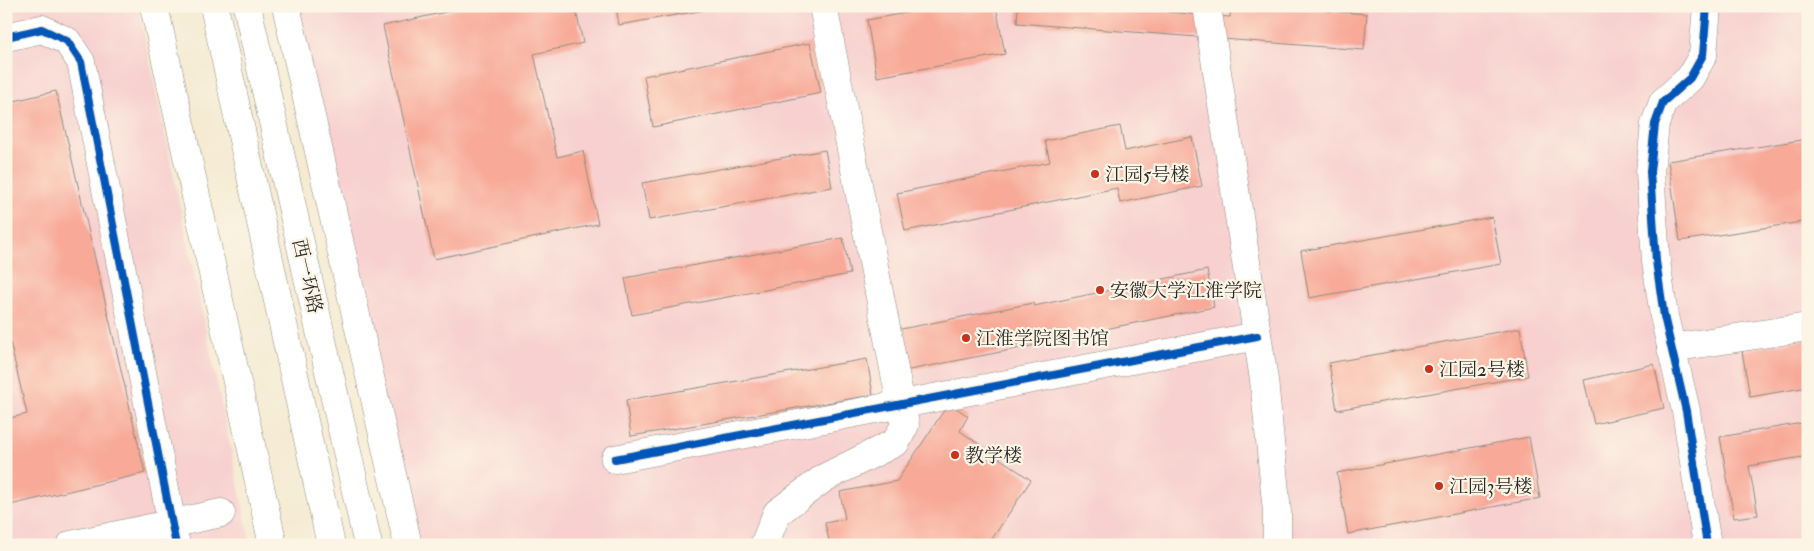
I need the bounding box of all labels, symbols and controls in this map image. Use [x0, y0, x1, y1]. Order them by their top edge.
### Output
place label: 江园5号楼 [1105, 163, 1189, 187]
marker: 江园5号楼 [1089, 168, 1101, 180]
street label: 西一环路 [287, 236, 327, 316]
place label: 安徽大学江淮学院 [1110, 279, 1262, 303]
marker: 安徽大学江淮学院 [1094, 284, 1106, 296]
place label: 江淮学院图书馆 [976, 327, 1109, 351]
marker: 江淮学院图书馆 [960, 332, 972, 344]
place label: 江园2号楼 [1439, 358, 1525, 382]
marker: 江园2号楼 [1423, 363, 1435, 375]
place label: 教学楼 [965, 444, 1022, 468]
marker: 教学楼 [949, 449, 961, 461]
place label: 江园3号楼 [1449, 475, 1532, 499]
marker: 江园3号楼 [1433, 480, 1445, 492]

